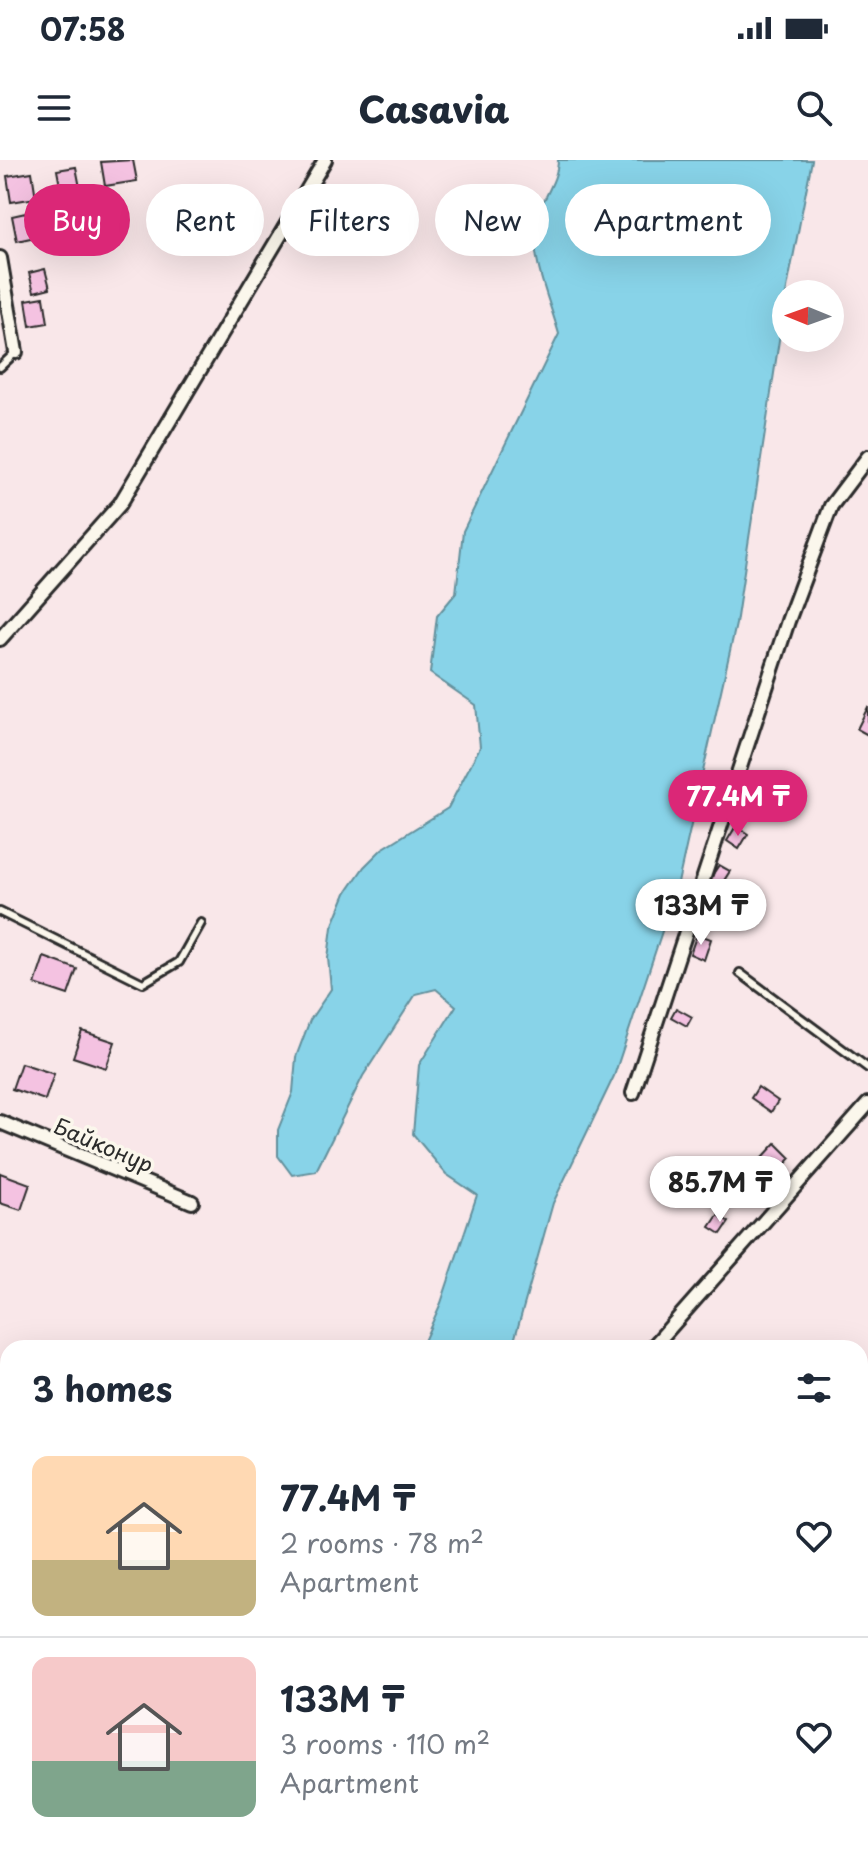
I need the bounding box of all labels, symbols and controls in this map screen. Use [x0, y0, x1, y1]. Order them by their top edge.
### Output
text: 07:58 [40, 6, 126, 51]
text: Casavia [359, 81, 509, 135]
icon: menu [32, 86, 76, 130]
icon: search [792, 86, 836, 130]
chip: Buy [24, 184, 130, 256]
chip: Rent [146, 184, 264, 256]
chip: Filters [280, 184, 419, 256]
chip: New [435, 184, 549, 256]
chip: Apartment [565, 184, 771, 256]
north arrow [772, 280, 844, 352]
map controls [772, 280, 844, 352]
pin: 77.4M ₸ [664, 770, 812, 838]
text: 77.4M ₸ [686, 776, 790, 815]
pin: 133M ₸ [636, 879, 766, 947]
text: 133M ₸ [653, 885, 749, 924]
street label: Байконур [49, 1108, 159, 1180]
pin: 85.7M ₸ [646, 1156, 794, 1224]
text: 85.7M ₸ [668, 1162, 772, 1201]
text: 3 homes [32, 1362, 172, 1414]
icon: filters [792, 1366, 836, 1410]
text: 77.4M ₸ [280, 1471, 415, 1523]
icon: home [96, 1488, 192, 1584]
icon: heart [792, 1514, 836, 1558]
text: 2 rooms · 78 m² [280, 1523, 484, 1562]
text: Apartment [280, 1562, 419, 1601]
text: 133M ₸ [280, 1672, 404, 1724]
icon: home [96, 1689, 192, 1785]
icon: heart [792, 1715, 836, 1759]
text: 3 rooms · 110 m² [280, 1724, 490, 1763]
text: Apartment [280, 1763, 419, 1802]

